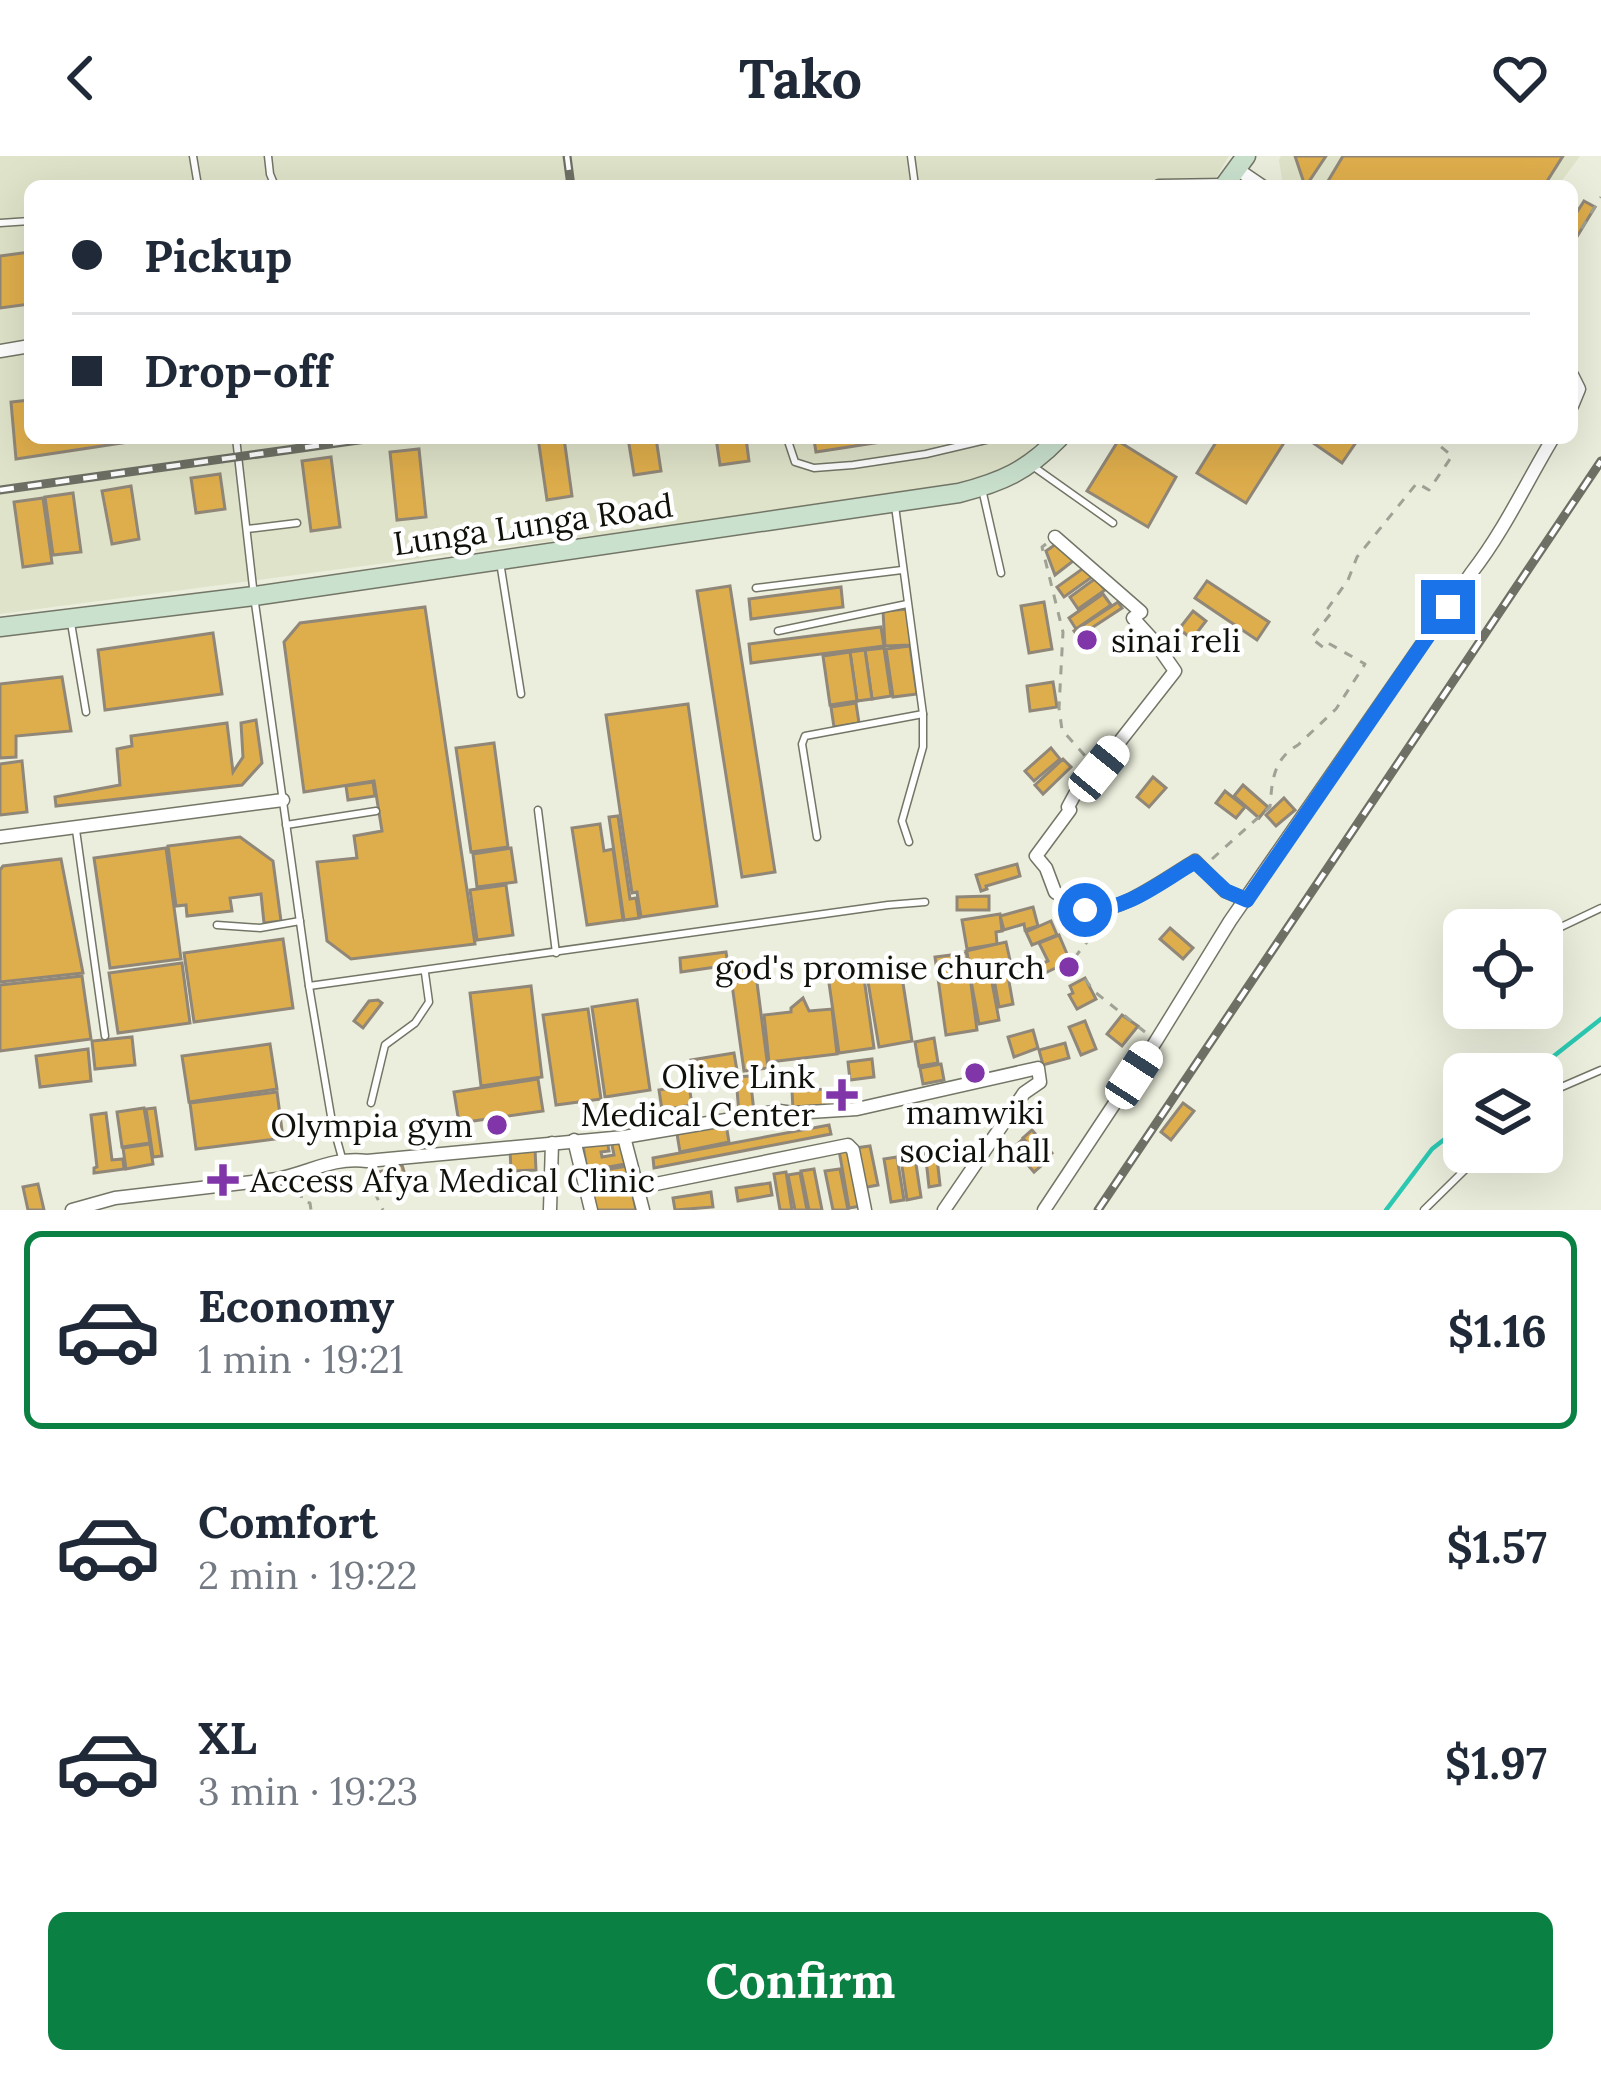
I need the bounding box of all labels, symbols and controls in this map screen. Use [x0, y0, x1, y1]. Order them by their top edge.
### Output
text: Tako [739, 44, 862, 113]
icon: back [48, 45, 114, 111]
icon: heart [1487, 45, 1553, 111]
text: Pickup [144, 227, 292, 284]
text: Drop-off [144, 342, 331, 399]
street label: Lunga Lunga Road [390, 484, 676, 564]
route end [1421, 580, 1475, 634]
place label: sinai reli [1111, 619, 1241, 661]
marker: sinai reli [1074, 627, 1100, 653]
car [1062, 730, 1136, 808]
route start [1058, 883, 1112, 937]
map controls [1443, 909, 1563, 1173]
button: locate [1443, 909, 1563, 1029]
place label: god's promise church [715, 946, 1045, 988]
marker: god's promise church [1056, 954, 1082, 980]
car [1099, 1035, 1169, 1115]
button: layers [1443, 1053, 1563, 1173]
place label: Olive Link Medical Center [580, 1055, 816, 1135]
marker: mamwiki social hall [962, 1060, 988, 1086]
marker: Olive Link Medical Center [826, 1079, 858, 1111]
place label: mamwiki social hall [900, 1091, 1050, 1171]
place label: Olympia gym [271, 1104, 473, 1146]
marker: Olympia gym [484, 1112, 510, 1138]
place label: Access Afya Medical Clinic [249, 1159, 655, 1201]
marker: Access Afya Medical Clinic [207, 1164, 239, 1196]
icon: car [54, 1276, 162, 1384]
text: Economy [198, 1277, 394, 1334]
text: $1.16 [1448, 1302, 1547, 1359]
text: 1 min · 19:21 [198, 1334, 404, 1384]
icon: car [54, 1492, 162, 1600]
text: Comfort [198, 1493, 378, 1550]
text: $1.57 [1446, 1518, 1547, 1575]
text: 2 min · 19:22 [198, 1550, 417, 1600]
icon: car [54, 1708, 162, 1816]
text: XL [198, 1709, 257, 1766]
text: $1.97 [1445, 1734, 1547, 1791]
text: 3 min · 19:23 [198, 1766, 418, 1816]
button: Confirm [48, 1912, 1553, 2050]

